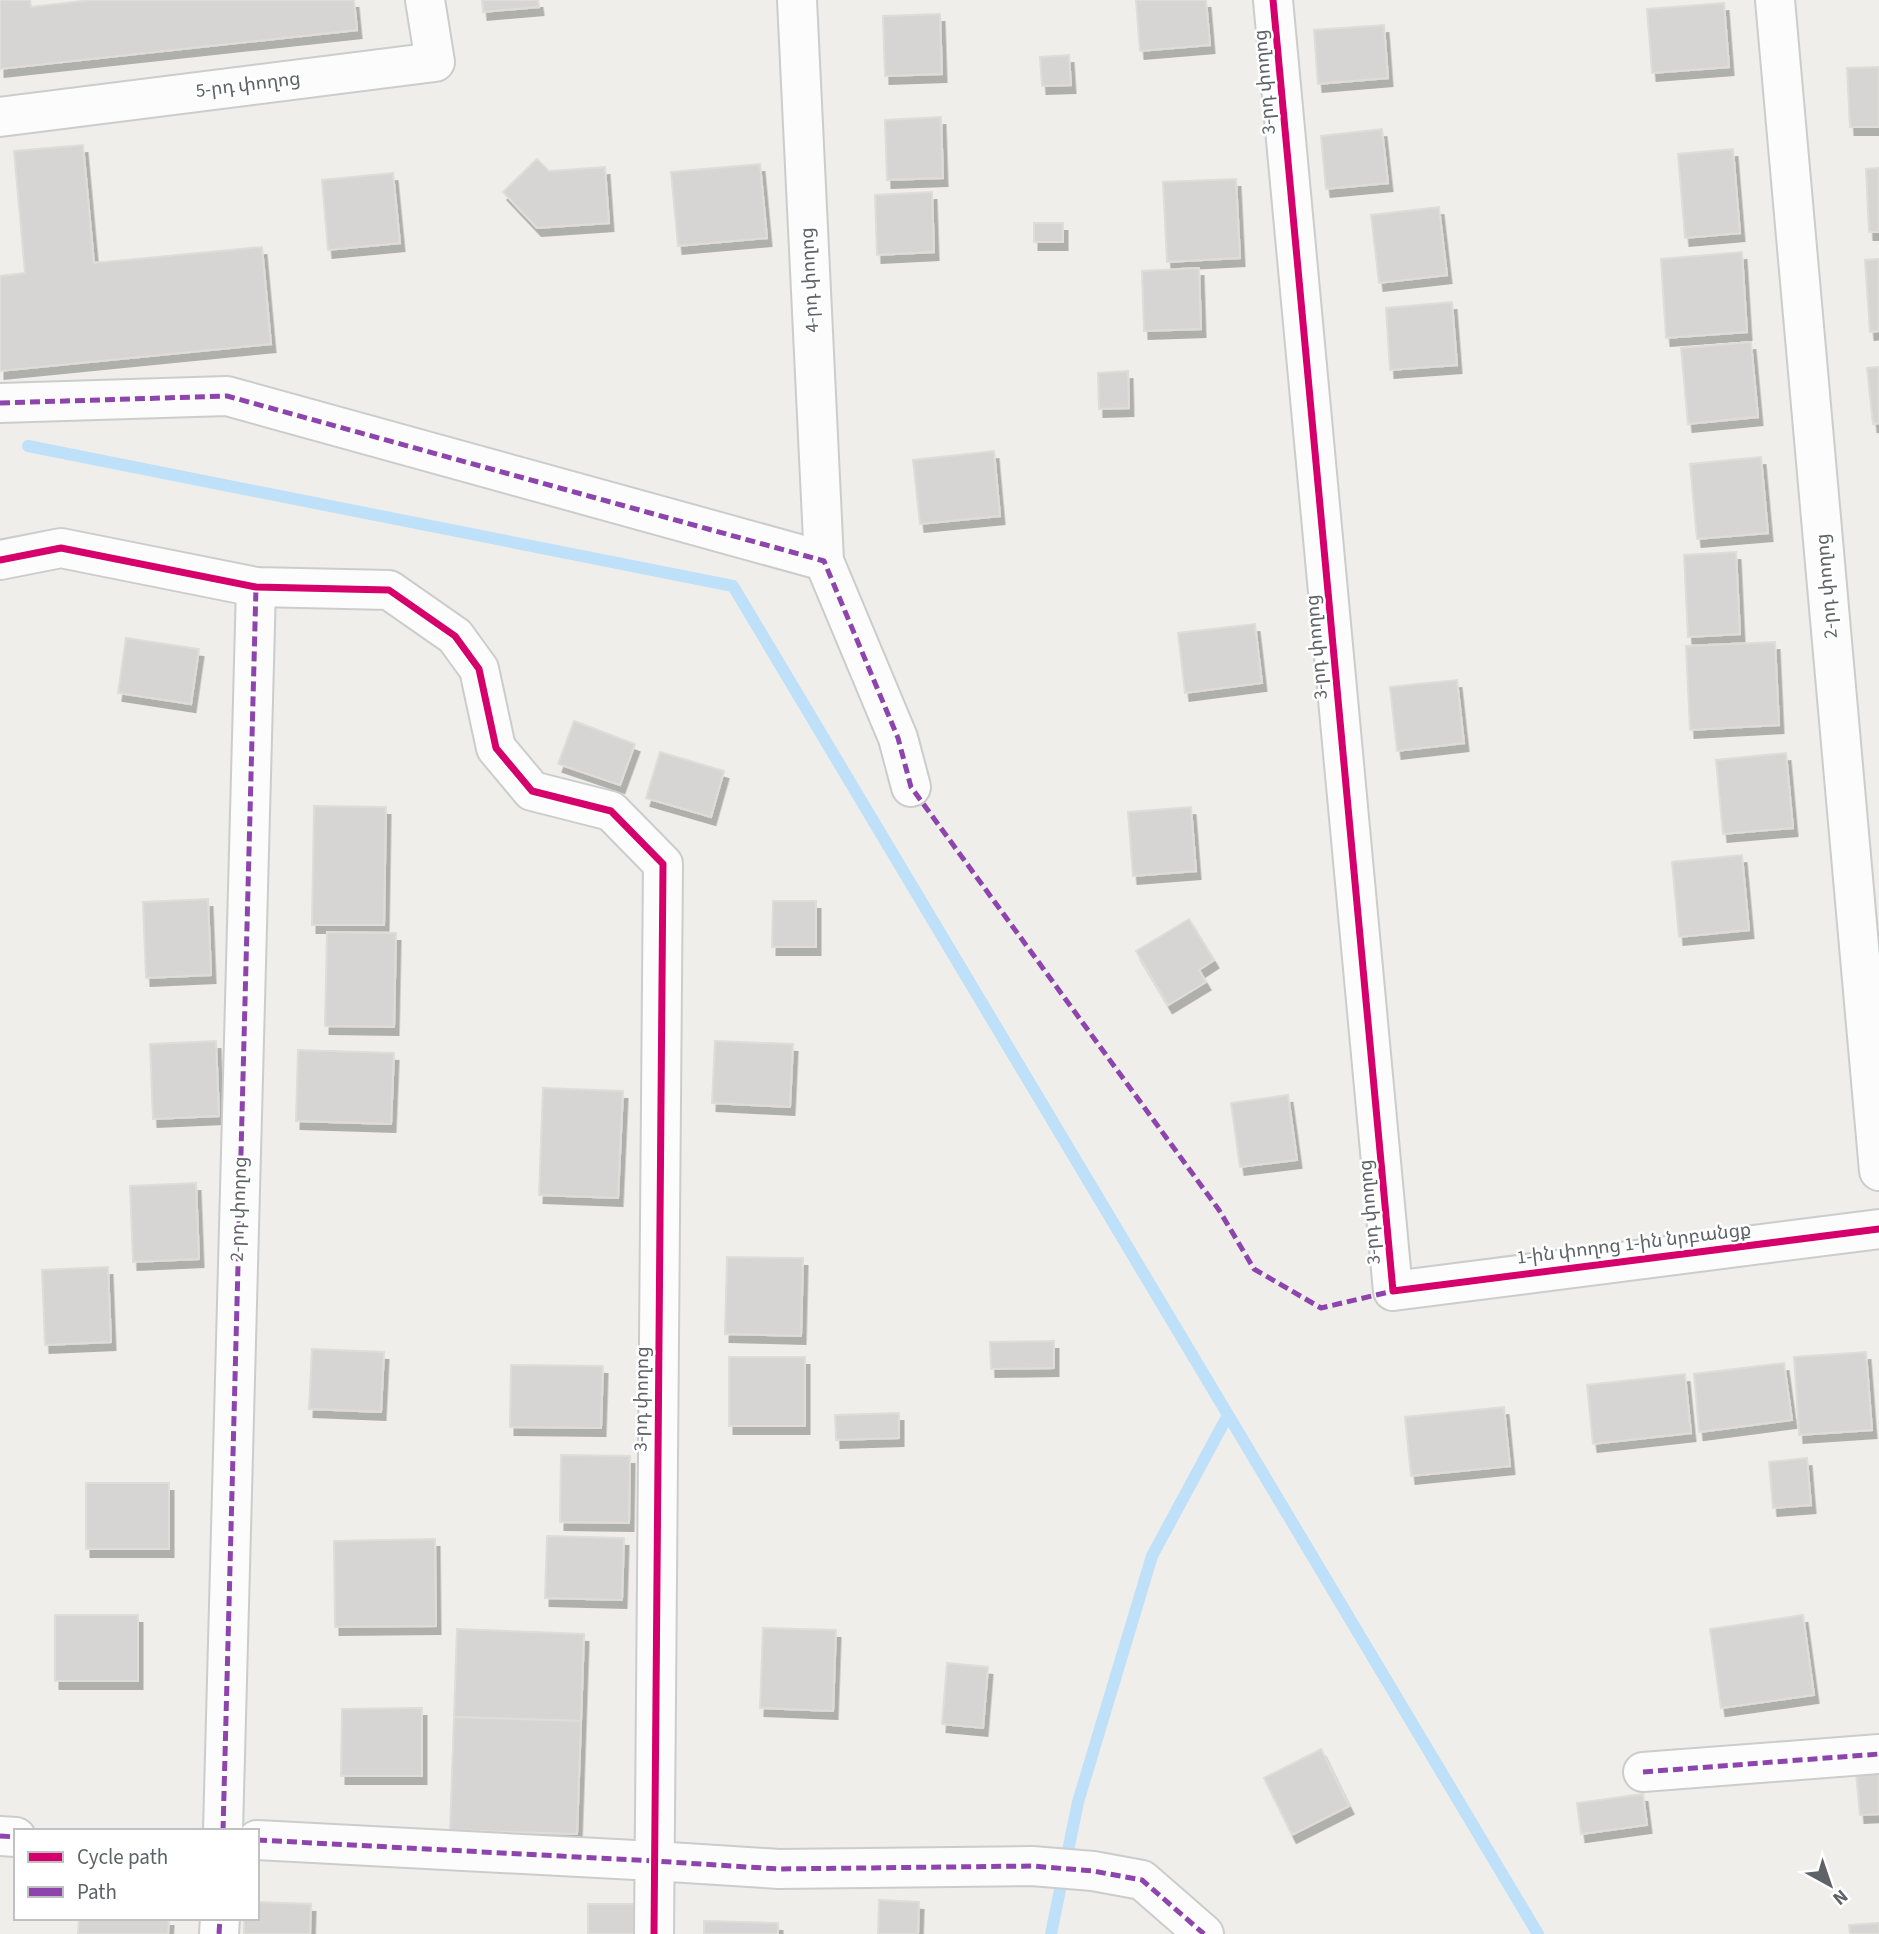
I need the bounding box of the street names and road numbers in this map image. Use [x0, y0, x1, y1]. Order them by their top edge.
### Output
street label: 3-րդ փողոց [1247, 28, 1283, 136]
street label: 5-րդ փողոց [194, 65, 302, 105]
street label: 4-րդ փողոց [794, 227, 826, 333]
street label: 2-րդ փողոց [1809, 532, 1845, 640]
street label: 3-րդ փողոց [1299, 593, 1335, 701]
street label: 2-րդ փողոց [224, 1156, 254, 1262]
street label: 3-րդ փողոց [1352, 1158, 1388, 1266]
street label: 1-ին փողոց 1-ին նրբանցք [1515, 1216, 1753, 1272]
street label: 3-րդ փողոց [628, 1346, 656, 1452]

